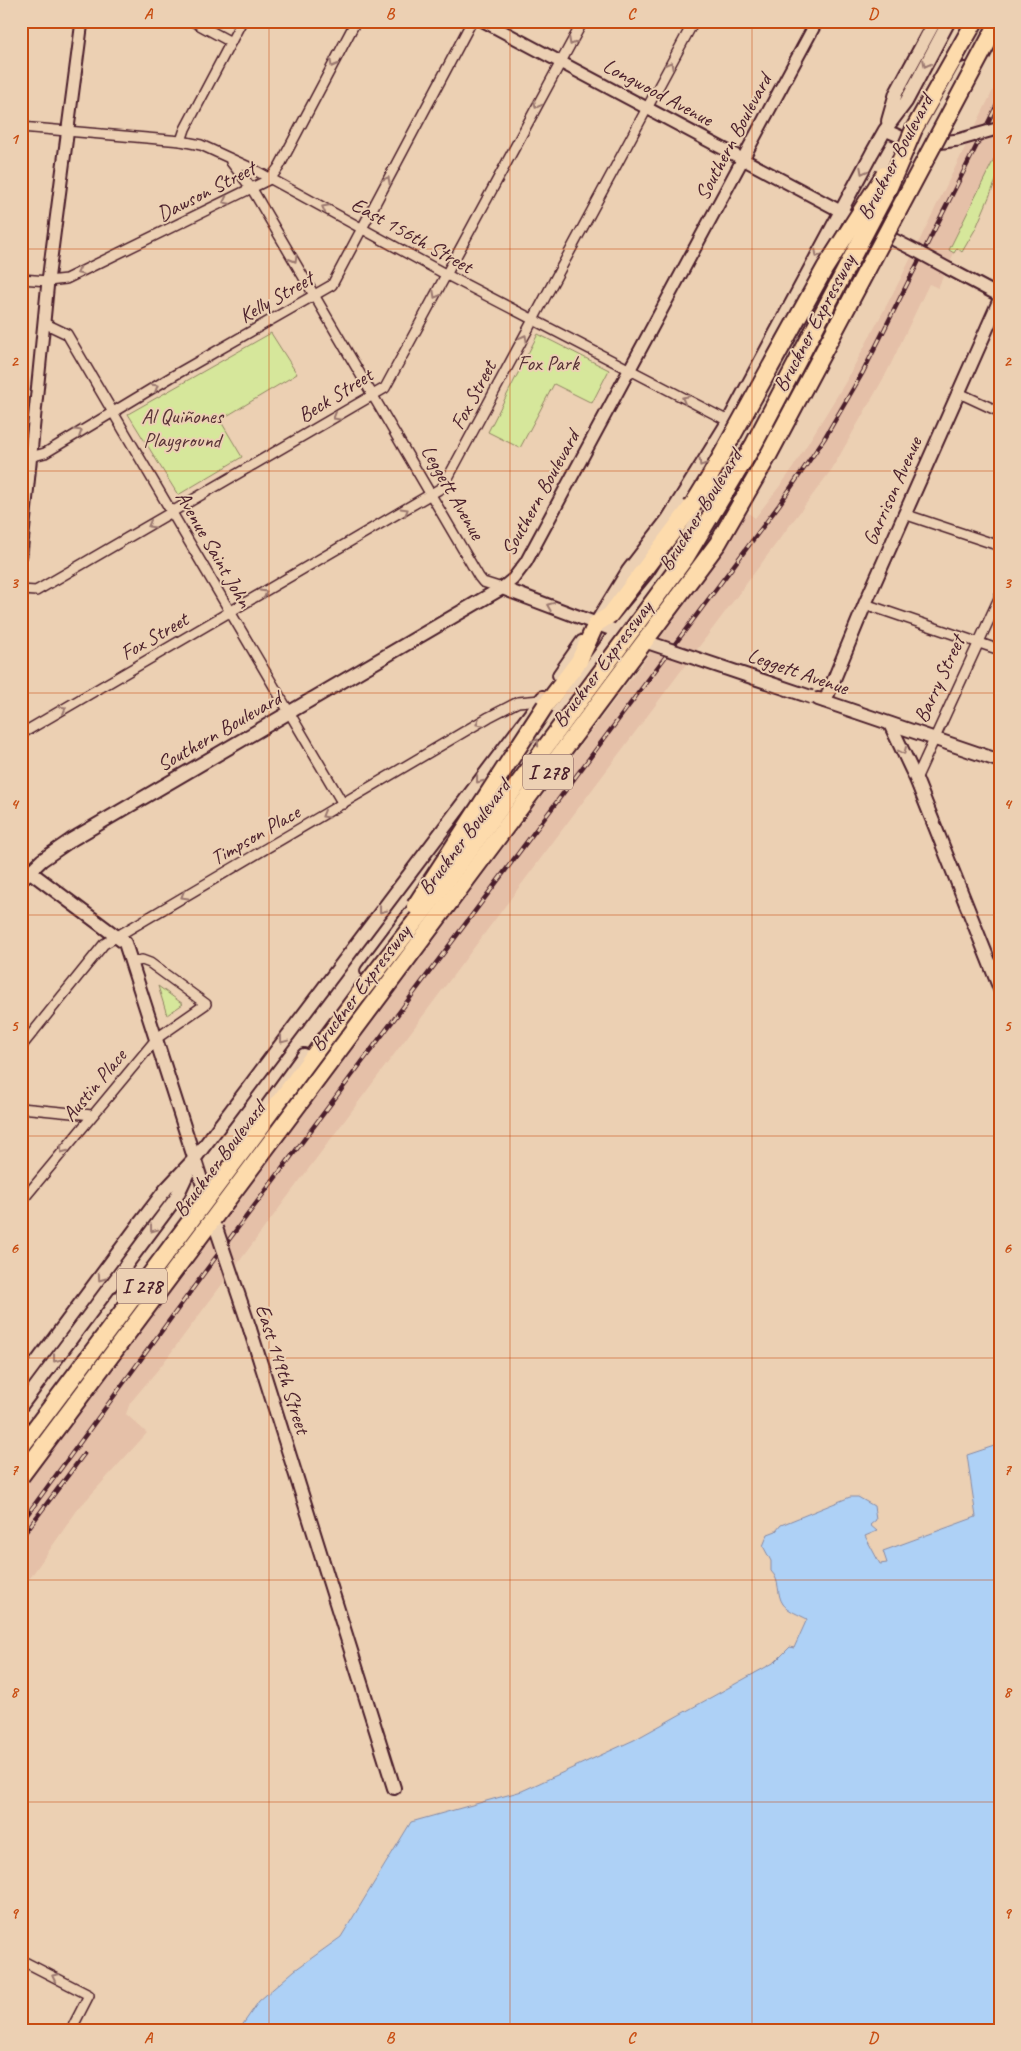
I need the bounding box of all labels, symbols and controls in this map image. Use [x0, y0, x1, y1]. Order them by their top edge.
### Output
text: A [144, 4, 154, 24]
text: B [386, 4, 396, 24]
text: C [627, 4, 637, 24]
text: D [868, 4, 879, 24]
one-way arrow [568, 37, 578, 46]
street label: Longwood Avenue [599, 52, 718, 132]
one-way arrow [329, 59, 339, 68]
one-way arrow [922, 59, 932, 68]
one-way arrow [664, 62, 674, 71]
street label: Southern Boulevard [689, 66, 779, 204]
street label: Bruckner Boulevard [851, 88, 940, 224]
one-way arrow [534, 100, 544, 109]
text: 1 [10, 129, 19, 149]
text: 1 [1003, 129, 1012, 149]
street label: Dawson Street [153, 154, 262, 227]
one-way arrow [859, 165, 869, 174]
one-way arrow [381, 176, 391, 185]
street label: East 156th Street [347, 191, 479, 280]
one-way arrow [222, 195, 231, 205]
one-way arrow [322, 204, 331, 214]
street label: Bruckner Expressway [767, 248, 862, 396]
one-way arrow [814, 249, 824, 258]
one-way arrow [287, 254, 297, 263]
street label: Kelly Street [234, 264, 320, 329]
one-way arrow [76, 266, 85, 276]
one-way arrow [432, 290, 442, 299]
one-way arrow [518, 334, 528, 343]
park label: Fox Park [517, 350, 580, 376]
text: 2 [10, 351, 19, 371]
text: 2 [1003, 351, 1012, 371]
street label: Fox Street [444, 354, 503, 434]
street label: Beck Street [293, 361, 379, 428]
one-way arrow [149, 383, 158, 393]
one-way arrow [681, 395, 690, 405]
park label: Al Quiñones Playground [141, 403, 225, 453]
one-way arrow [333, 410, 342, 420]
street label: Southern Boulevard [495, 423, 587, 560]
one-way arrow [73, 429, 82, 439]
street label: Garrison Avenue [857, 432, 928, 549]
street label: Leggett Avenue [416, 440, 491, 545]
street label: Bruckner Boulevard [652, 442, 749, 575]
one-way arrow [699, 457, 709, 466]
street label: Avenue Saint John [170, 486, 258, 613]
one-way arrow [399, 507, 408, 517]
one-way arrow [147, 518, 156, 528]
text: 3 [10, 573, 19, 593]
text: 3 [1003, 573, 1012, 593]
one-way arrow [259, 589, 268, 599]
street label: Bruckner Expressway [546, 594, 659, 732]
one-way arrow [546, 602, 555, 613]
street label: Fox Street [115, 605, 194, 666]
street label: Barry Street [908, 629, 972, 727]
street label: Leggett Avenue [744, 642, 853, 701]
street label: Southern Boulevard [152, 683, 289, 777]
one-way arrow [58, 706, 67, 716]
one-way arrow [476, 716, 485, 726]
one-way arrow [530, 738, 539, 748]
one-way arrow [896, 746, 907, 755]
road number: I 278 [523, 754, 573, 790]
street label: Bruckner Boulevard [412, 772, 518, 900]
one-way arrow [476, 774, 484, 783]
text: 4 [10, 794, 19, 814]
text: 4 [1003, 794, 1012, 814]
street label: Timpson Place [206, 798, 306, 871]
one-way arrow [321, 808, 330, 818]
one-way arrow [181, 890, 190, 900]
one-way arrow [379, 904, 388, 914]
street label: Bruckner Expressway [304, 918, 417, 1056]
text: 5 [11, 1016, 20, 1036]
text: 5 [1004, 1016, 1013, 1036]
one-way arrow [280, 1034, 289, 1044]
street label: Austin Place [56, 1042, 133, 1127]
street label: Bruckner Boulevard [167, 1094, 273, 1222]
one-way arrow [61, 1144, 69, 1153]
one-way arrow [151, 1223, 159, 1232]
text: 6 [10, 1238, 19, 1258]
text: 6 [1003, 1238, 1012, 1258]
road number: I 278 [117, 1268, 167, 1304]
one-way arrow [98, 1272, 107, 1281]
street label: East 149th Street [250, 1301, 317, 1439]
one-way arrow [53, 1353, 62, 1363]
text: 7 [10, 1460, 19, 1480]
text: 7 [1003, 1460, 1012, 1480]
text: 8 [10, 1682, 19, 1702]
text: 8 [1003, 1682, 1012, 1702]
text: 9 [10, 1903, 19, 1923]
text: 9 [1003, 1903, 1012, 1923]
one-way arrow [51, 1973, 60, 1983]
text: A [144, 2028, 154, 2048]
text: B [386, 2028, 396, 2048]
text: C [627, 2028, 637, 2048]
text: D [868, 2028, 879, 2048]

